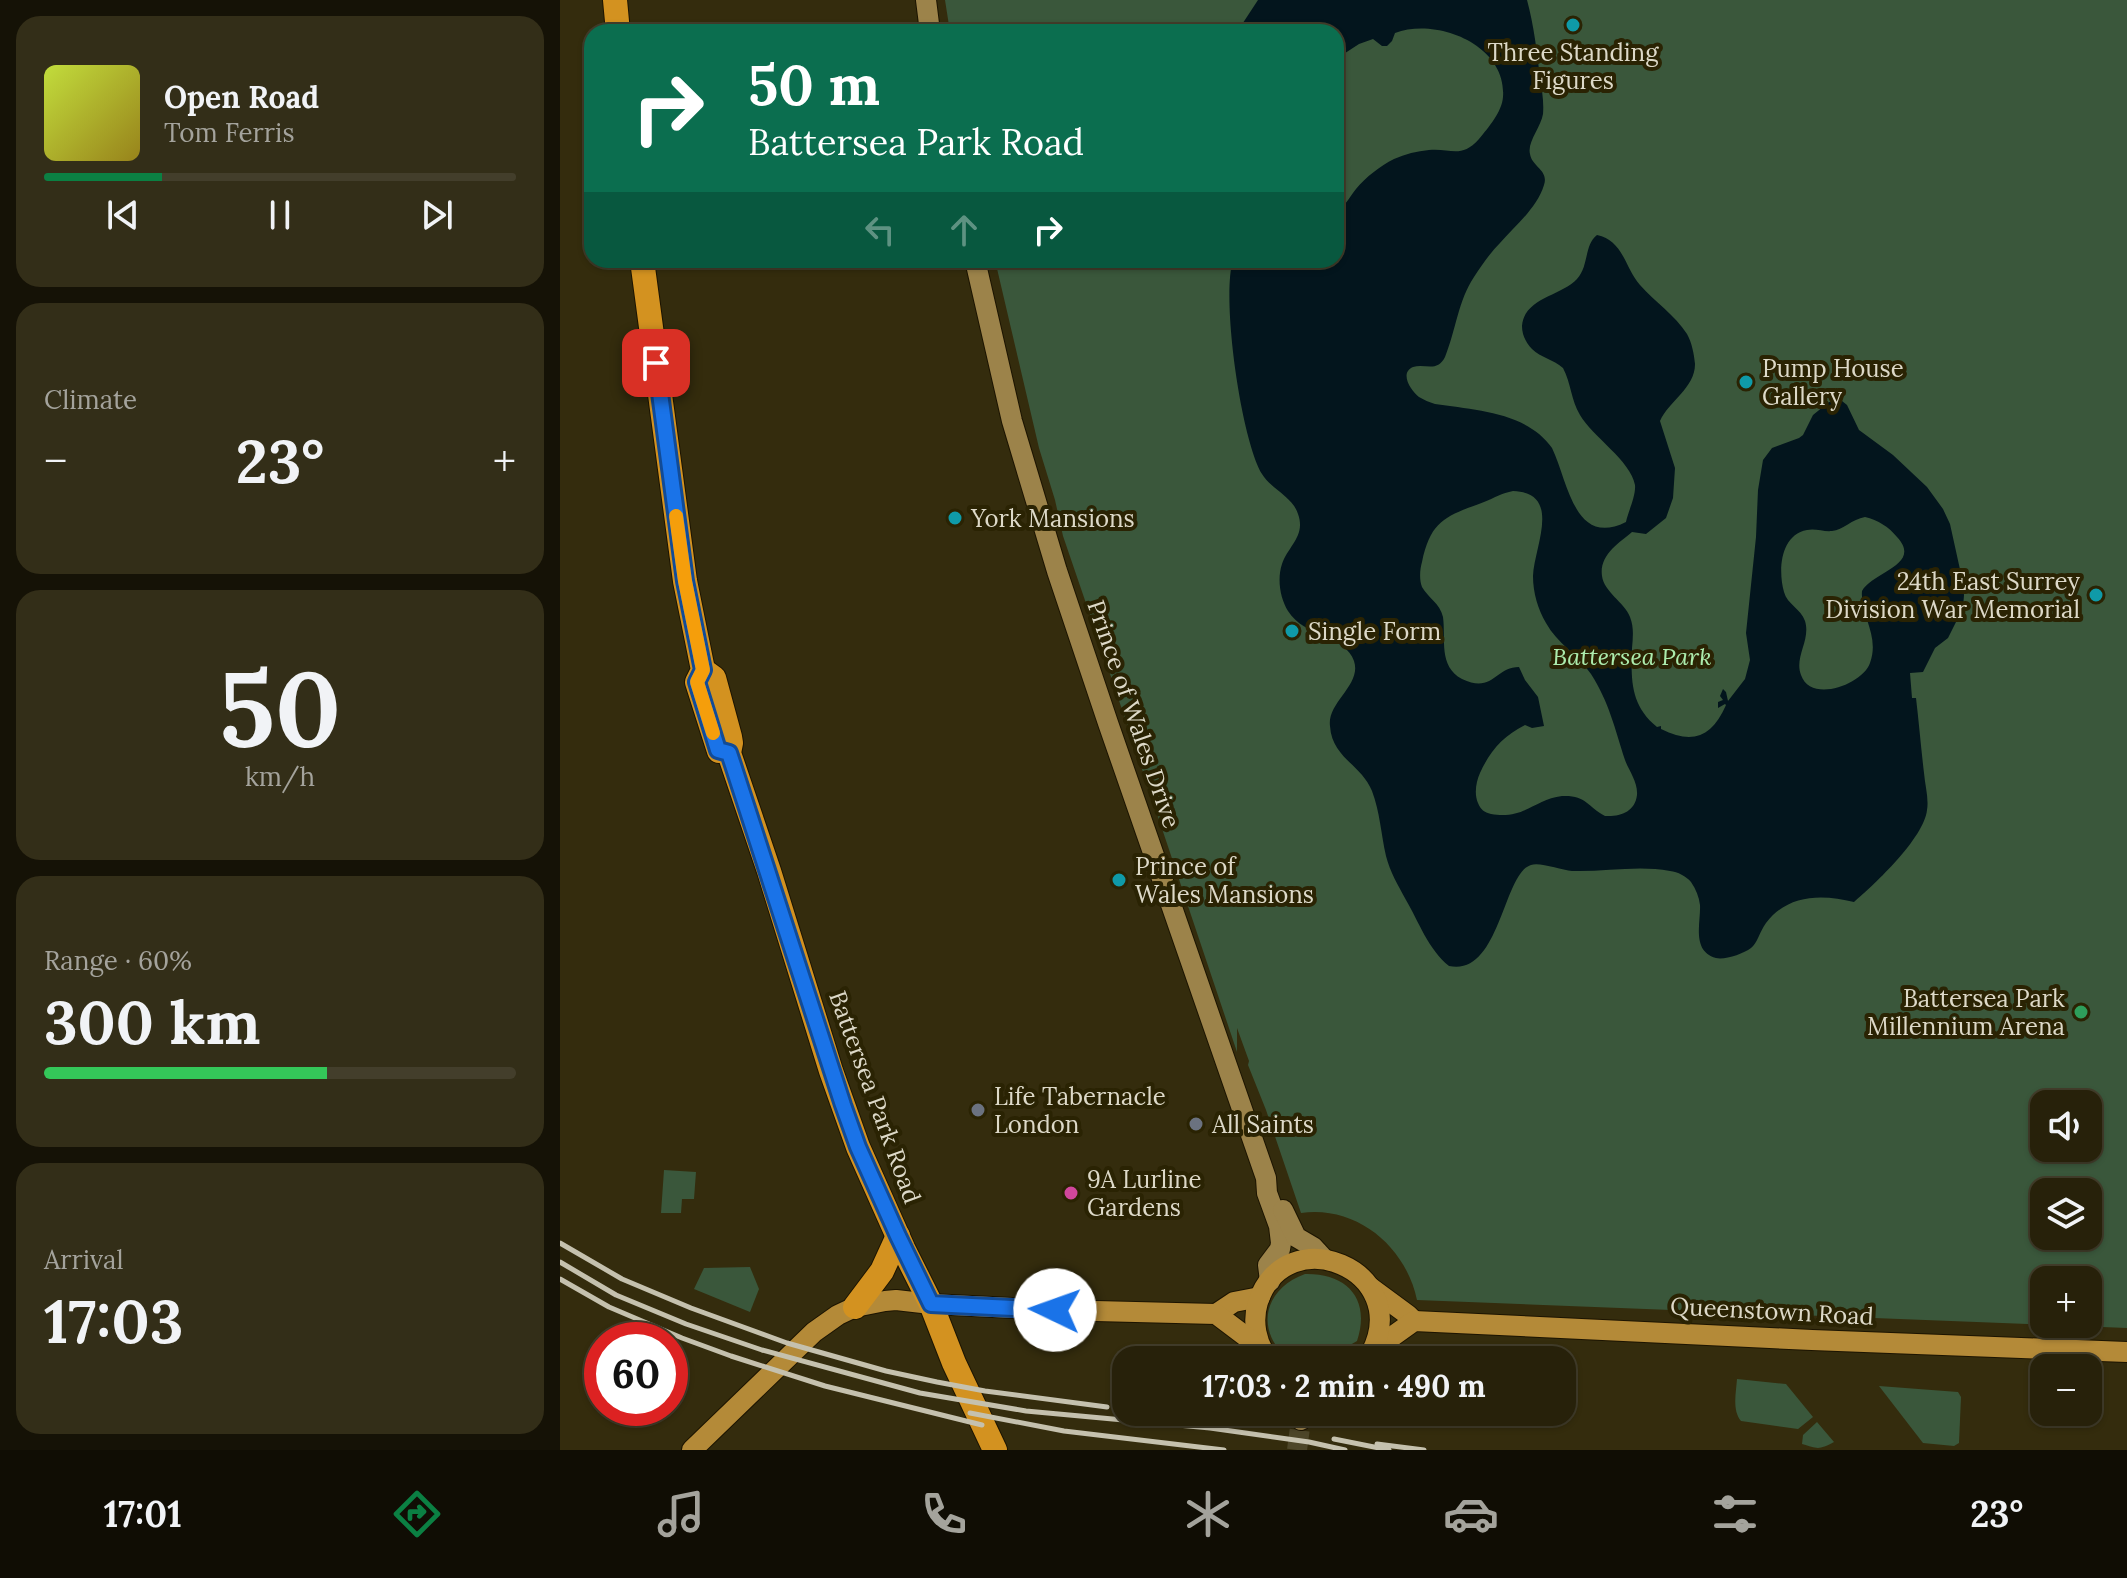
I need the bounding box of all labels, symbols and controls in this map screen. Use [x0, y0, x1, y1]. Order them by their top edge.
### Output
marker: Three Standing Figures [1564, 16, 1582, 34]
place label: Three Standing Figures [1488, 37, 1659, 96]
text: 50 m [748, 49, 880, 120]
icon: right [616, 56, 720, 160]
text: Open Road [164, 78, 319, 116]
text: Tom Ferris [164, 116, 294, 149]
text: Battersea Park Road [748, 119, 1084, 165]
icon: previous [101, 193, 145, 237]
icon: pause [258, 193, 302, 237]
icon: next [415, 193, 459, 237]
icon: left [858, 208, 902, 252]
icon: ahead [942, 208, 986, 252]
icon: right [1026, 208, 1070, 252]
pin [622, 329, 690, 397]
icon: arrive [634, 341, 678, 385]
place label: Pump House Gallery [1762, 353, 1904, 412]
marker: Pump House Gallery [1737, 373, 1755, 391]
text: Climate [44, 383, 137, 416]
text: 23° [236, 423, 324, 499]
text: − [44, 433, 67, 489]
text: + [493, 433, 516, 489]
place label: York Mansions [970, 503, 1135, 534]
marker: York Mansions [946, 509, 964, 527]
place label: 24th East Surrey Division War Memorial [1825, 566, 2080, 625]
marker: 24th East Surrey Division War Memorial [2087, 586, 2105, 604]
street label: Prince of Wales Drive [1080, 596, 1188, 832]
place label: Single Form [1308, 616, 1441, 647]
marker: Single Form [1283, 622, 1301, 640]
text: 50 [219, 641, 341, 774]
park label: Battersea Park [1552, 641, 1712, 672]
text: km/h [245, 760, 315, 793]
place label: Prince of Wales Mansions [1135, 851, 1314, 910]
marker: Prince of Wales Mansions [1110, 871, 1128, 889]
text: Range · 60% [44, 944, 192, 977]
place label: Battersea Park Millennium Arena [1867, 983, 2065, 1042]
text: 300 km [44, 984, 261, 1060]
street label: Battersea Park Road [822, 986, 928, 1208]
marker: Battersea Park Millennium Arena [2072, 1003, 2090, 1021]
place label: Life Tabernacle London [994, 1081, 1166, 1140]
map controls [2030, 1090, 2102, 1426]
button: sound [2030, 1090, 2102, 1162]
marker: Life Tabernacle London [969, 1101, 987, 1119]
place label: All Saints [1211, 1109, 1314, 1140]
marker: All Saints [1187, 1115, 1205, 1133]
place label: 9A Lurline Gardens [1087, 1164, 1202, 1223]
button: layers [2030, 1178, 2102, 1250]
marker: 9A Lurline Gardens [1062, 1184, 1080, 1202]
text: Arrival [44, 1243, 123, 1276]
button: + [2030, 1266, 2102, 1338]
position arrow [1013, 1268, 1097, 1352]
text: 17:03 [44, 1283, 183, 1359]
street label: Queenstown Road [1669, 1290, 1875, 1332]
speed limit sign: 60 [584, 1322, 688, 1426]
button: − [2030, 1354, 2102, 1426]
text: 17:03 · 2 min · 490 m [1202, 1367, 1486, 1405]
icon: directions [389, 1486, 445, 1542]
icon: music [653, 1486, 709, 1542]
icon: phone [916, 1486, 972, 1542]
icon: climate [1180, 1486, 1236, 1542]
icon: car [1443, 1486, 1499, 1542]
icon: filters [1707, 1486, 1763, 1542]
text: 17:01 [104, 1491, 182, 1537]
text: 23° [1970, 1491, 2023, 1537]

